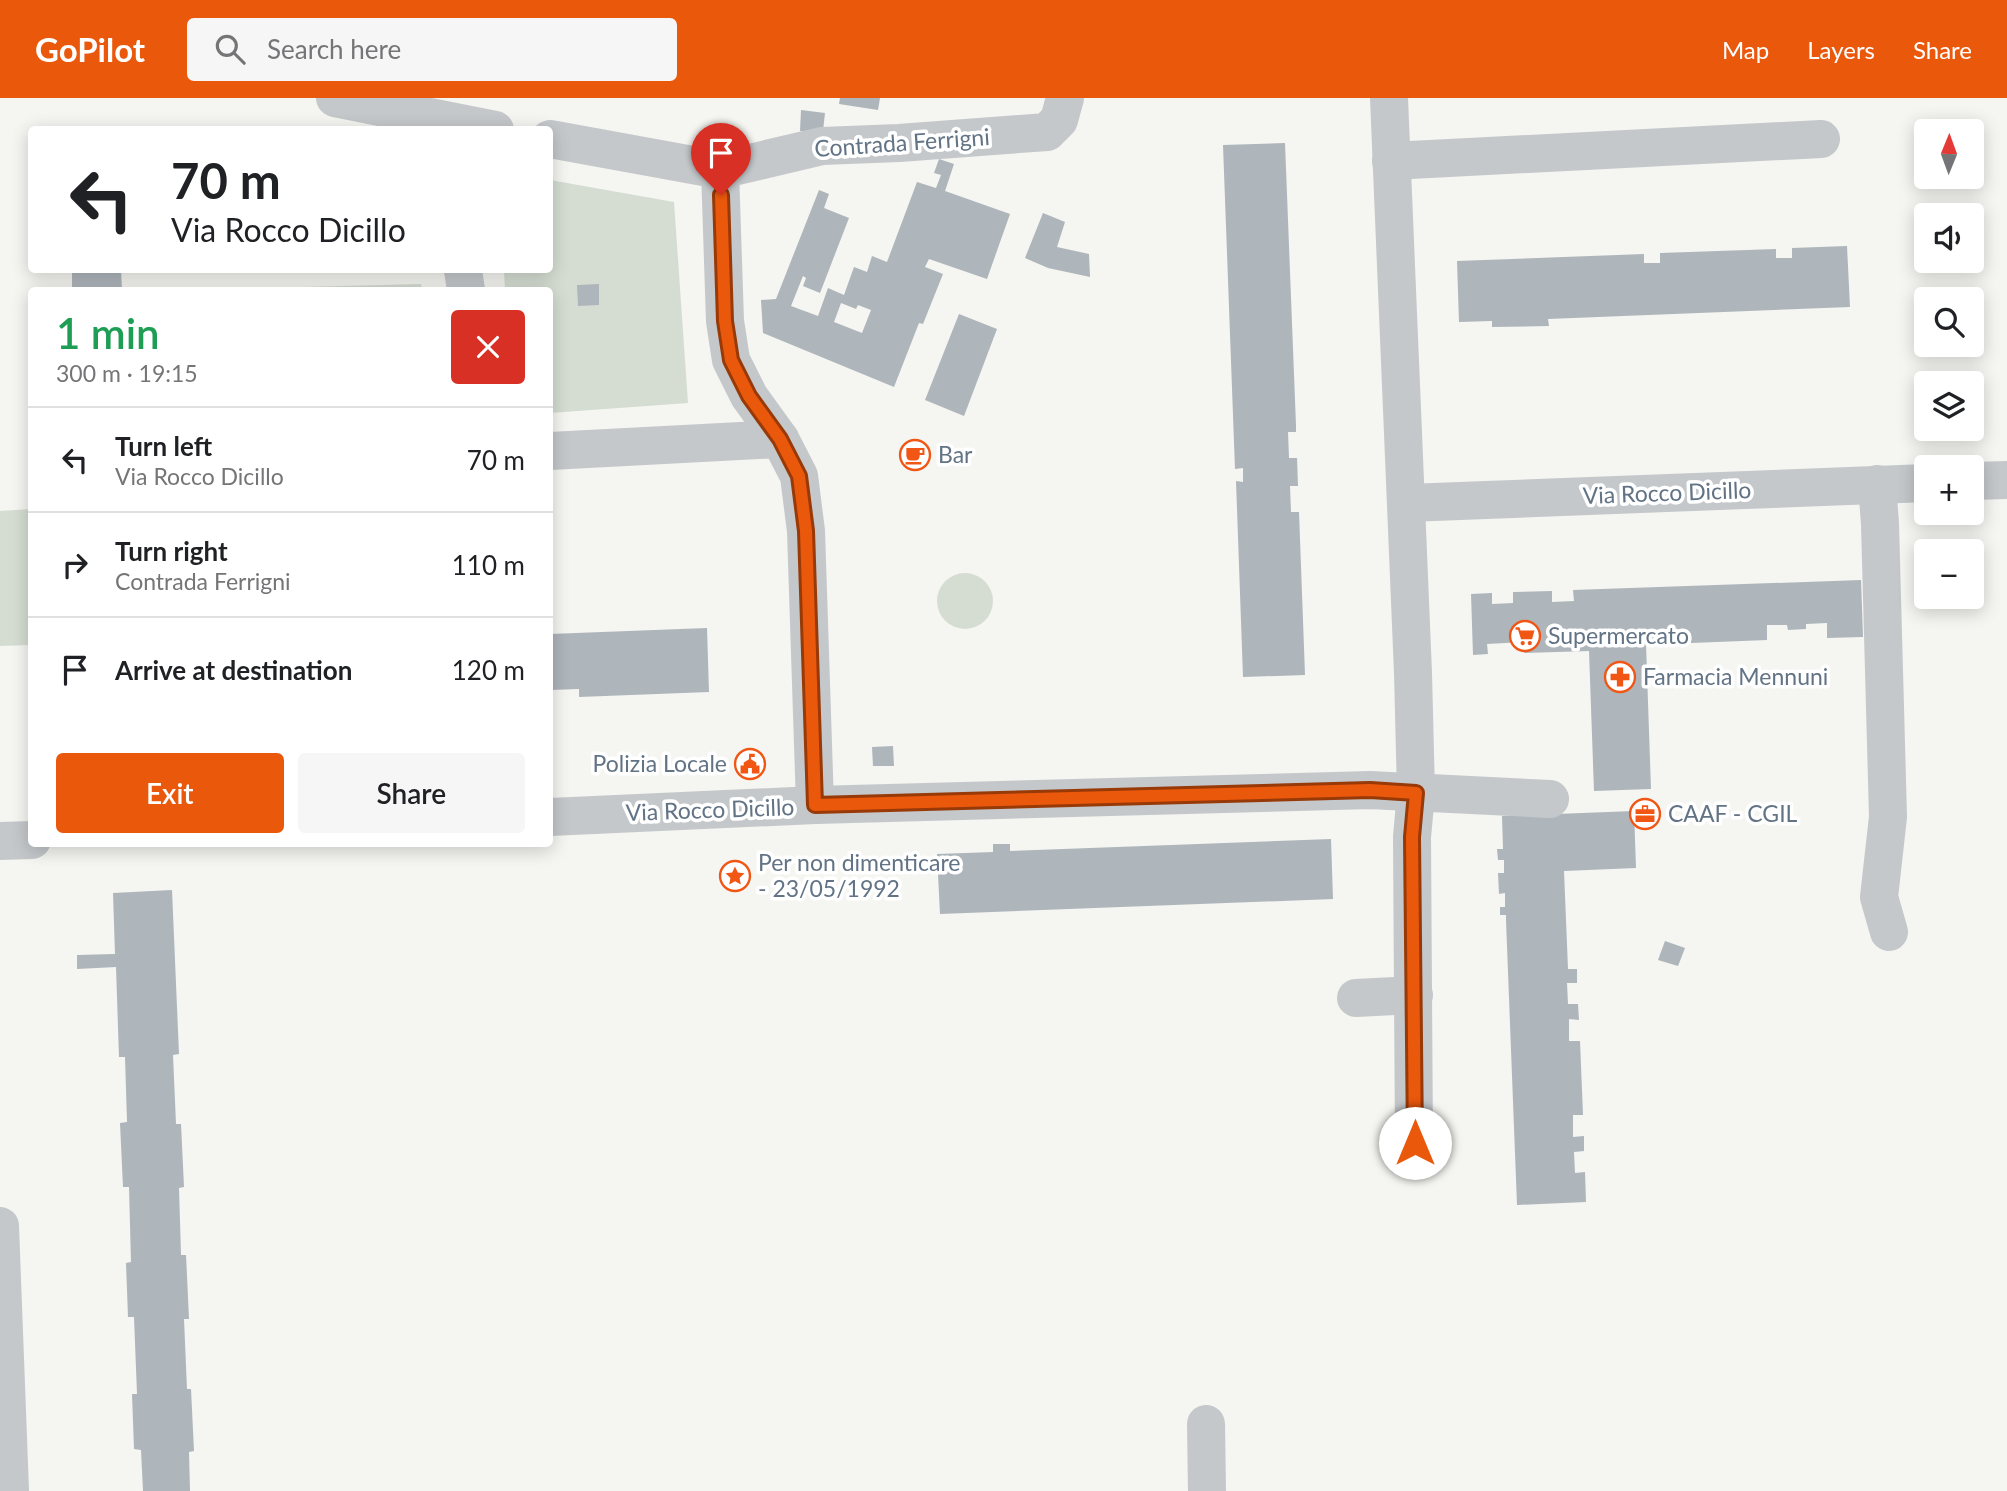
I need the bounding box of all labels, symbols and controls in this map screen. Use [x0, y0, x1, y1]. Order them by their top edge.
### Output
search box [187, 18, 677, 81]
text: GoPilot [35, 29, 145, 69]
icon: search [211, 30, 249, 68]
text: Search here [267, 33, 401, 65]
text: Map [1722, 35, 1769, 64]
text: Layers [1807, 35, 1875, 64]
text: Share [1913, 35, 1972, 64]
north arrow [1914, 119, 1984, 189]
map controls [1914, 119, 1984, 609]
street label: Contrada Ferrigni [813, 122, 991, 162]
pin [691, 123, 751, 195]
icon: arrive [702, 134, 740, 172]
text: 70 m [171, 151, 281, 209]
icon: left [56, 154, 147, 245]
button: sound [1914, 203, 1984, 273]
text: Via Rocco Dicillo [171, 210, 406, 249]
button: search [1914, 287, 1984, 357]
text: 1 min [56, 308, 160, 358]
button: close [451, 310, 525, 384]
text: 300 m · 19:15 [56, 359, 198, 387]
button: layers [1914, 371, 1984, 441]
text: Turn left [115, 430, 212, 462]
cafe icon: Bar [898, 438, 932, 472]
place label: Bar [938, 440, 973, 468]
icon: left [56, 441, 94, 479]
text: 70 m [467, 444, 525, 476]
button: + [1914, 455, 1984, 525]
text: Via Rocco Dicillo [115, 462, 284, 490]
street label: Via Rocco Dicillo [1582, 475, 1752, 509]
text: Turn right [115, 535, 228, 567]
button: − [1914, 539, 1984, 609]
icon: right [56, 546, 94, 584]
text: 110 m [452, 549, 525, 581]
text: Contrada Ferrigni [115, 567, 291, 595]
supermarket icon: Supermercato [1508, 619, 1542, 653]
place label: Supermercato [1548, 621, 1689, 649]
icon: arrive [56, 651, 94, 689]
text: Arrive at destination [115, 654, 352, 686]
text: 120 m [452, 654, 525, 686]
pharmacy icon: Farmacia Mennuni [1603, 660, 1637, 694]
place label: Farmacia Mennuni [1643, 662, 1828, 690]
public building icon: Polizia Locale [733, 747, 767, 781]
place label: Polizia Locale [593, 749, 727, 777]
button: Exit [56, 753, 284, 833]
button: Share [298, 753, 525, 833]
street label: Via Rocco Dicillo [625, 792, 795, 826]
office icon: CAAF - CGIL [1628, 797, 1662, 831]
place label: CAAF - CGIL [1668, 799, 1798, 827]
place label: Per non dimenticare - 23/05/1992 [758, 848, 960, 902]
place icon: Per non dimenticare - 23/05/1992 [718, 859, 752, 893]
position arrow [1378, 1106, 1452, 1180]

